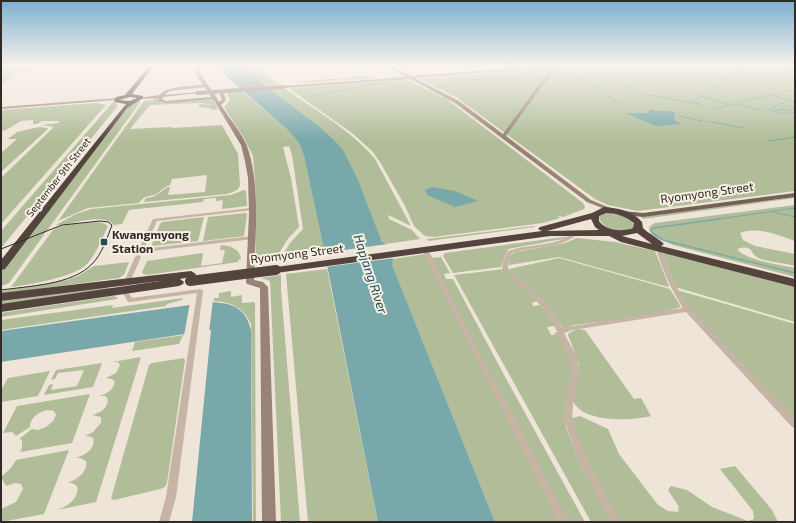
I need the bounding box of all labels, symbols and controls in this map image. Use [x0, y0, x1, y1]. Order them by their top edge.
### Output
street label: September 9th Street [23, 135, 93, 219]
street label: Ryomyong Street [659, 178, 755, 205]
place label: Kwangmyong Station [112, 227, 189, 255]
water label: Hapjang River [351, 232, 392, 316]
marker: Kwangmyong Station [99, 237, 109, 247]
street label: Ryomyong Street [249, 240, 345, 266]

